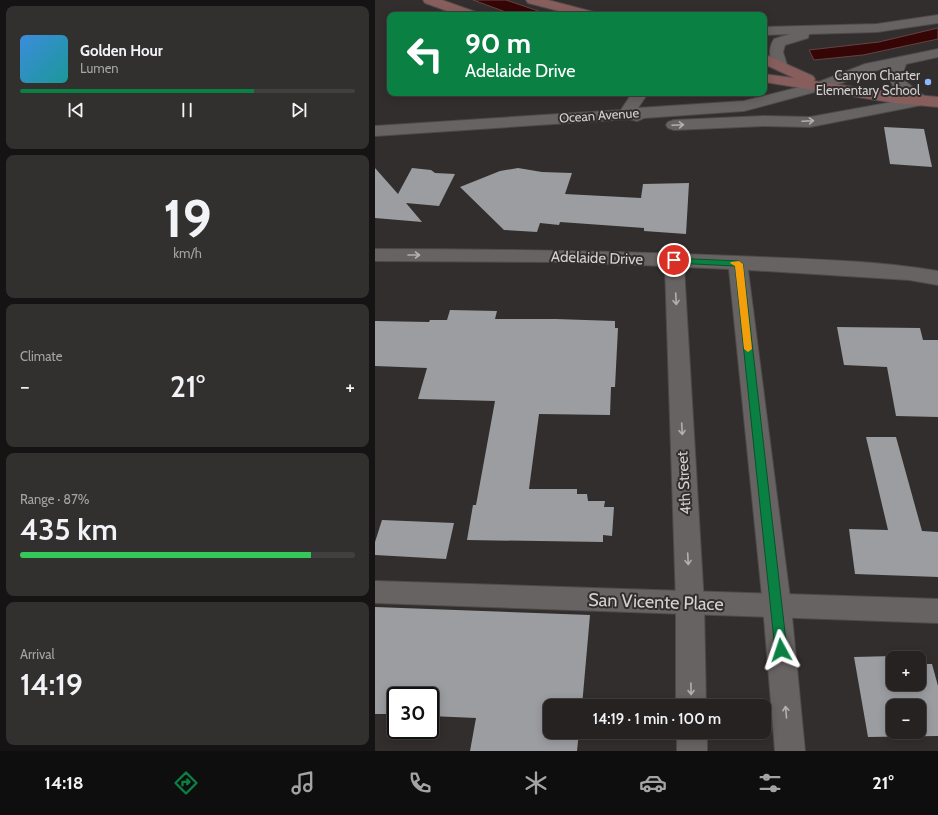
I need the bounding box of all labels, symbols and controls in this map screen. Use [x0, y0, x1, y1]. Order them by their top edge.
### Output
text: 90 m [465, 26, 531, 60]
icon: left [399, 28, 451, 80]
text: Golden Hour [80, 42, 163, 60]
text: Lumen [80, 60, 119, 76]
text: Adelaide Drive [465, 60, 575, 82]
place label: Canyon Charter Elementary School [816, 67, 921, 98]
marker: Canyon Charter Elementary School [923, 77, 933, 87]
icon: previous [65, 99, 87, 121]
icon: pause [176, 99, 198, 121]
icon: next [288, 99, 310, 121]
street label: Ocean Avenue [559, 104, 640, 126]
one-way arrow [801, 118, 814, 125]
one-way arrow [671, 121, 684, 129]
text: 19 [163, 187, 212, 250]
pin [657, 243, 691, 277]
text: km/h [173, 245, 202, 261]
street label: Adelaide Drive [551, 247, 644, 269]
icon: arrive [663, 249, 685, 271]
one-way arrow [407, 251, 420, 259]
one-way arrow [672, 292, 679, 305]
text: Climate [20, 348, 62, 364]
text: 21° [170, 368, 205, 405]
text: − [20, 373, 30, 400]
text: + [345, 373, 355, 400]
one-way arrow [678, 422, 685, 435]
street label: 4th Street [673, 451, 695, 515]
text: Range · 87% [20, 491, 89, 507]
text: 435 km [20, 511, 118, 548]
one-way arrow [684, 552, 691, 565]
street label: San Vicente Place [588, 589, 724, 615]
position arrow [760, 629, 802, 671]
text: Arrival [20, 646, 55, 662]
map controls [886, 651, 926, 739]
button: + [886, 651, 926, 691]
text: 14:19 [20, 666, 83, 703]
one-way arrow [687, 682, 695, 695]
speed limit sign: 30 [387, 687, 439, 739]
button: − [886, 699, 926, 739]
one-way arrow [783, 706, 790, 719]
text: 14:19 · 1 min · 100 m [593, 710, 721, 728]
icon: directions [172, 769, 200, 797]
icon: music [289, 769, 317, 797]
icon: phone [406, 769, 434, 797]
icon: climate [522, 769, 550, 797]
icon: car [639, 769, 667, 797]
icon: filters [756, 769, 784, 797]
text: 14:18 [44, 772, 84, 794]
text: 21° [872, 772, 894, 794]

